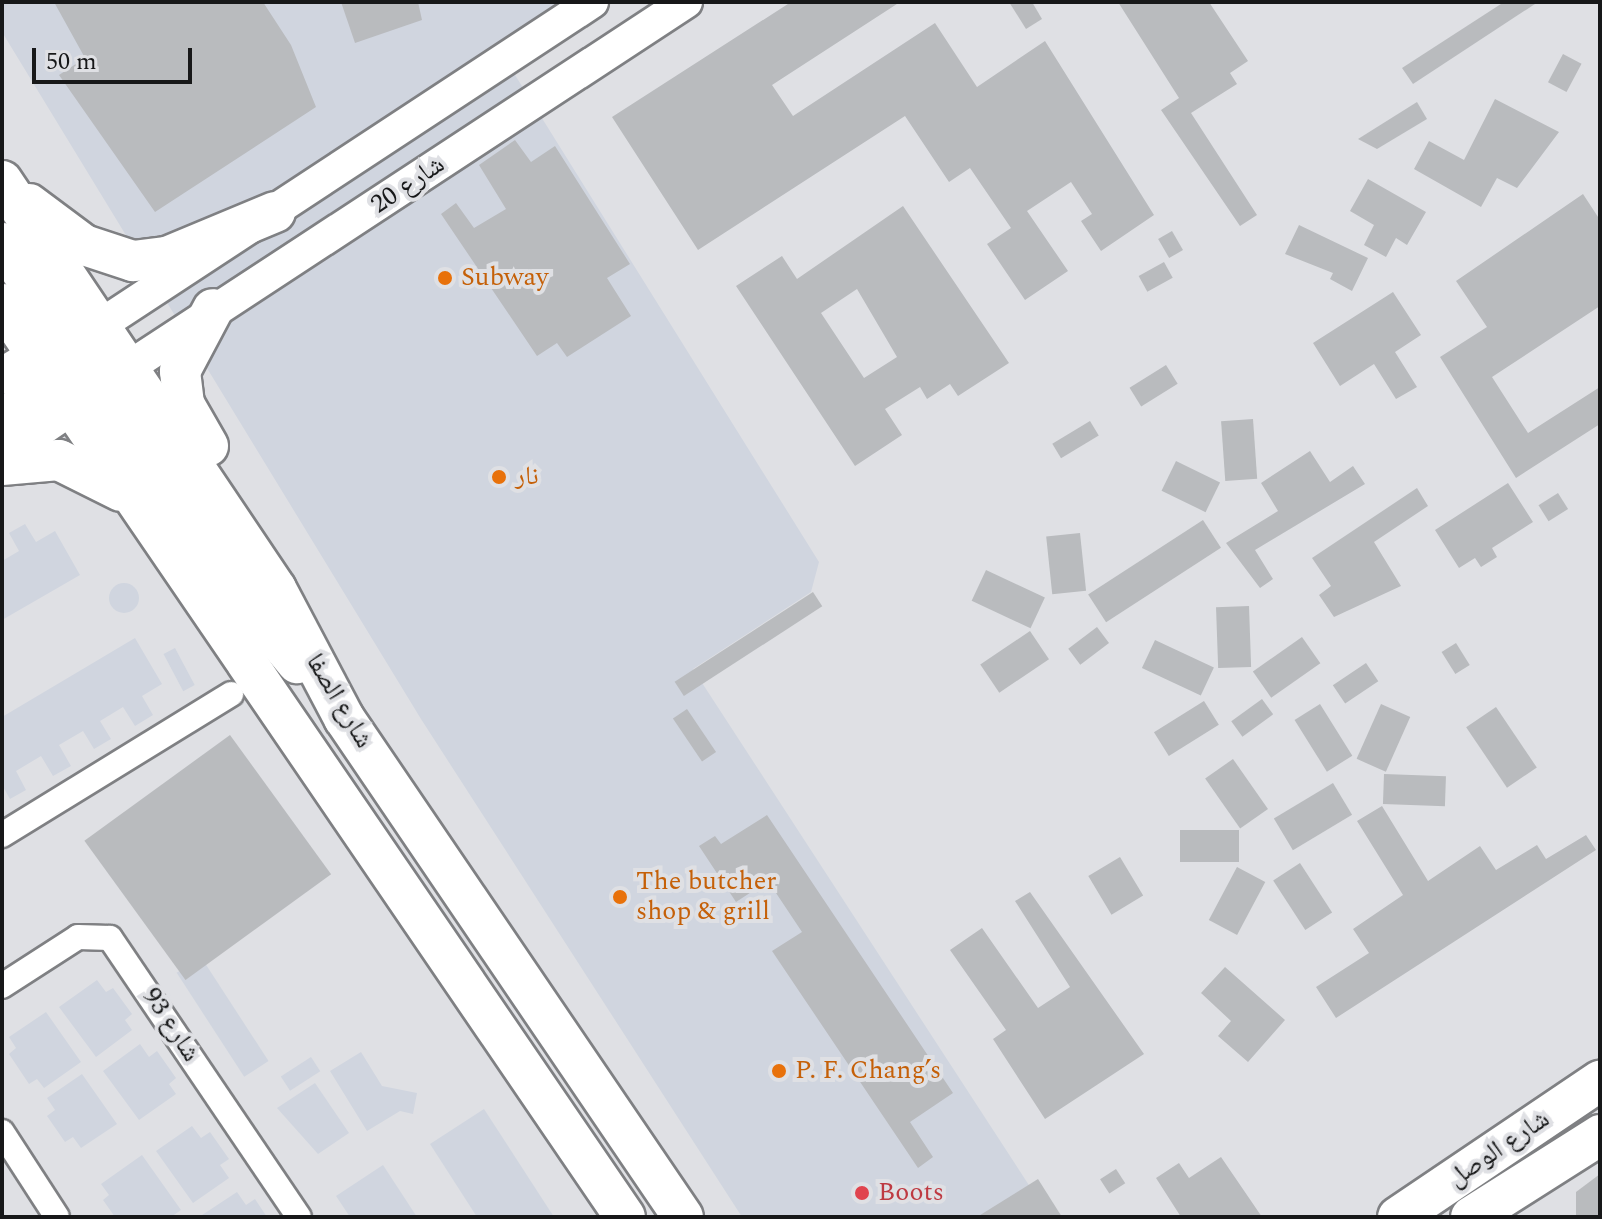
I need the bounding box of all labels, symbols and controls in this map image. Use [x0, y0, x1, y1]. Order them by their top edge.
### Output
scale bar [36, 32, 196, 82]
text: 50 m [46, 44, 97, 80]
street label: شارع 20 [365, 149, 451, 221]
place label: Subway [461, 262, 549, 294]
marker: Subway [436, 269, 454, 287]
place label: نار [515, 461, 539, 493]
marker: نار [490, 468, 508, 486]
street label: شارع الصفا [299, 648, 379, 754]
place label: The butcher shop & grill [636, 866, 777, 928]
marker: The butcher shop & grill [611, 888, 629, 906]
street label: شارع 93 [136, 982, 206, 1068]
place label: P. F. Chang’s [795, 1055, 941, 1087]
marker: P. F. Chang’s [770, 1062, 788, 1080]
street label: شارع الوصل [1442, 1104, 1556, 1194]
place label: Boots [878, 1177, 944, 1209]
marker: Boots [853, 1184, 871, 1202]

